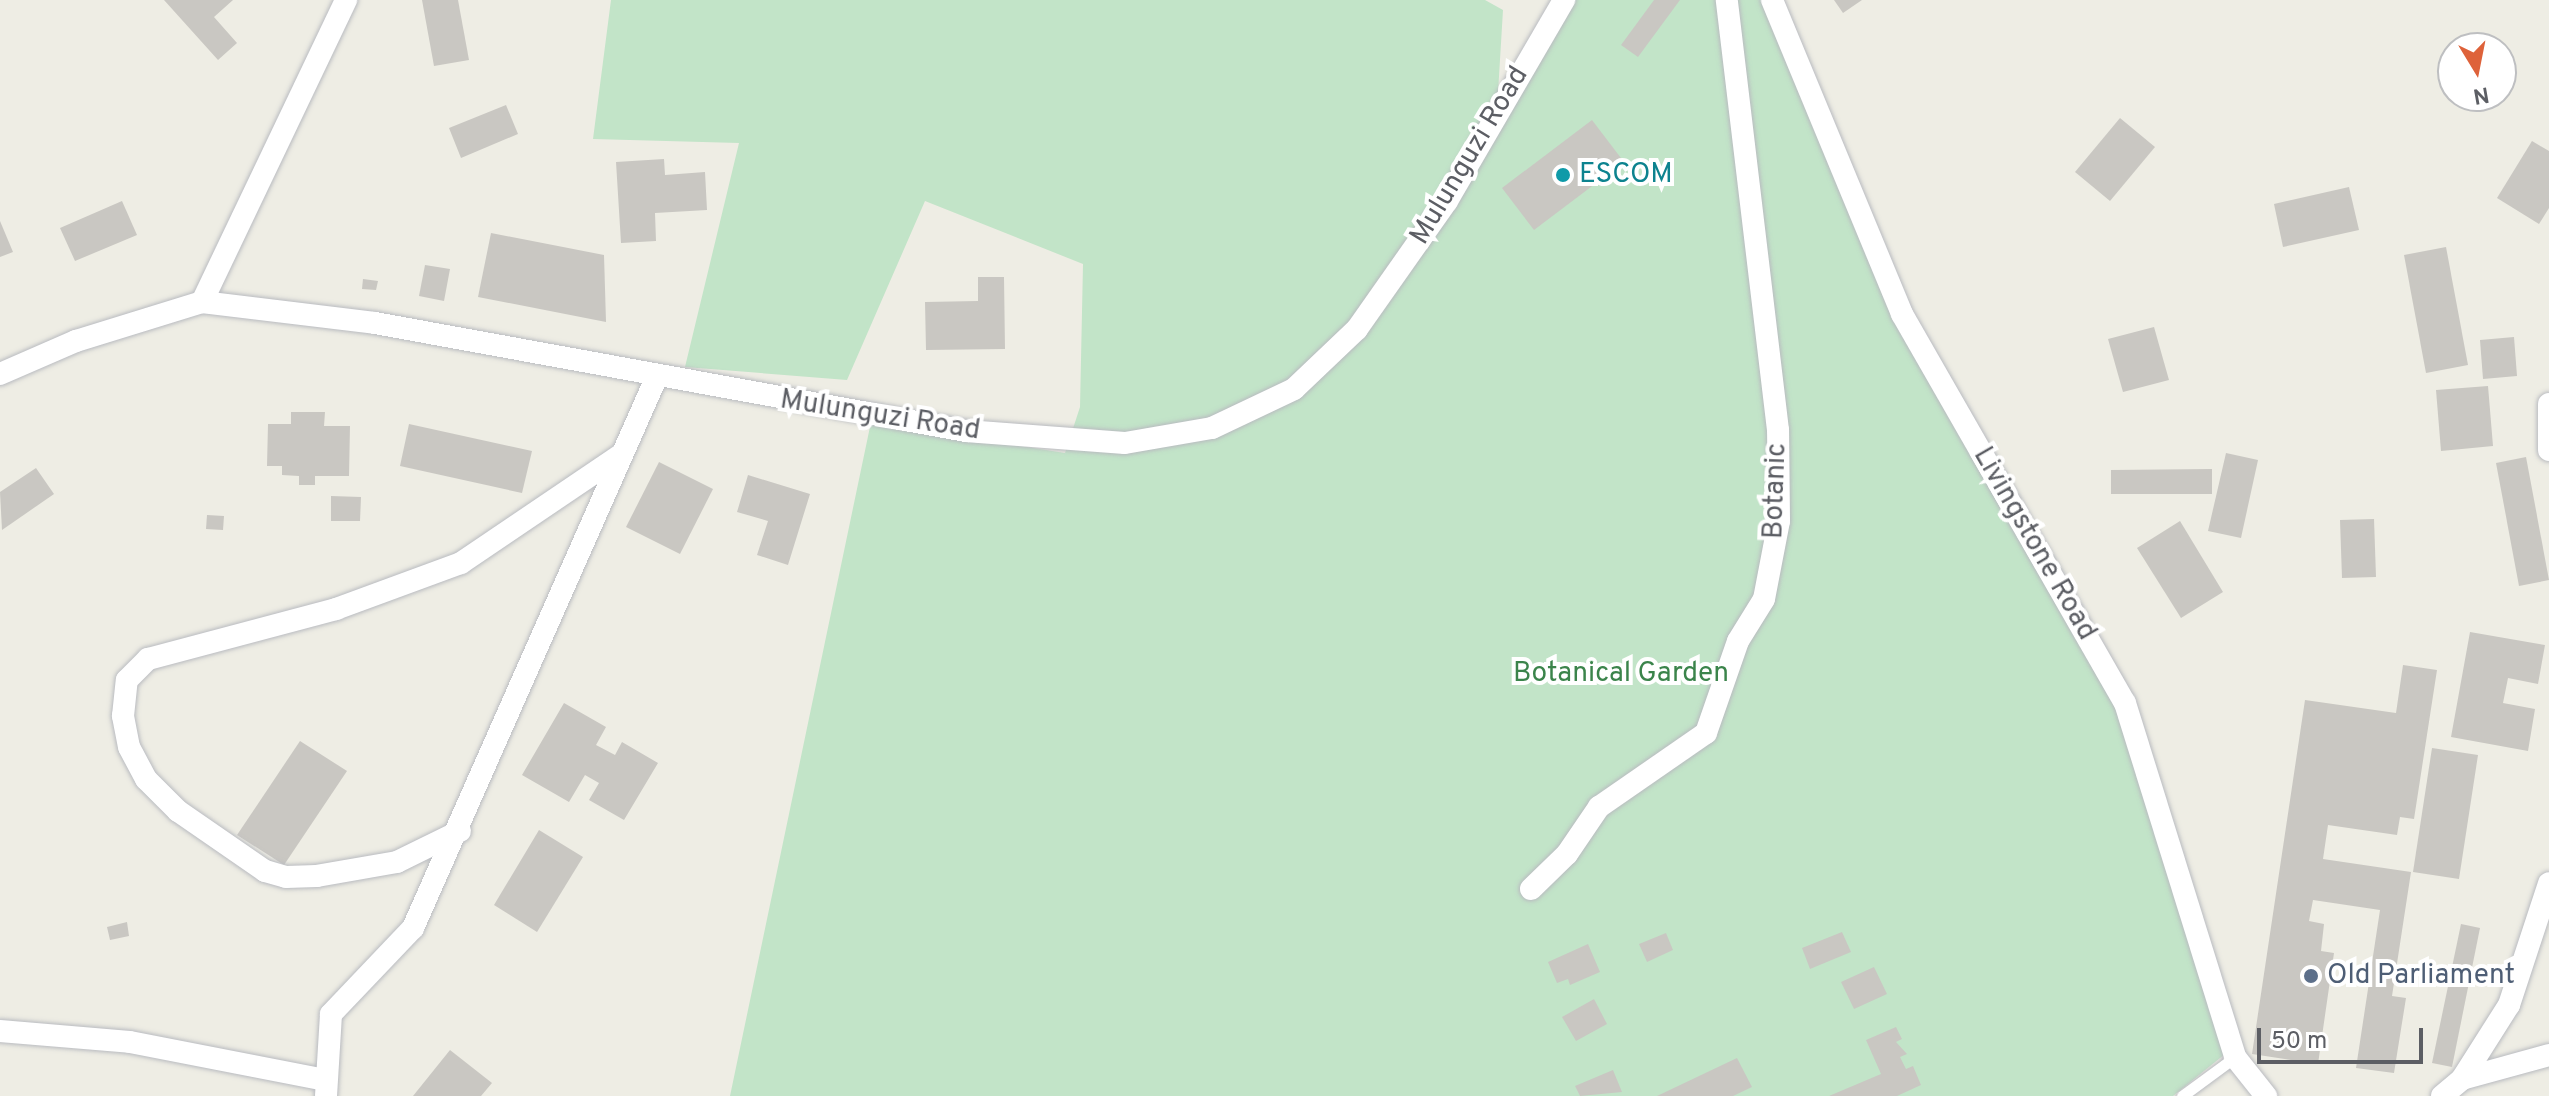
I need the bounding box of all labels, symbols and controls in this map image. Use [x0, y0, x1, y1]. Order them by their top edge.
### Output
north arrow [2437, 32, 2517, 112]
street label: Mulunguzi Road [1404, 61, 1536, 251]
text: N [2471, 79, 2491, 109]
place label: ESCOM [1579, 158, 1673, 192]
marker: ESCOM [1554, 166, 1572, 184]
street label: Mulunguzi Road [778, 384, 982, 448]
street label: Livingstone Road [1965, 441, 2103, 647]
street label: Botanic [1758, 442, 1794, 540]
park label: Botanical Garden [1513, 657, 1729, 691]
place label: Old Parliament [2327, 959, 2515, 993]
marker: Old Parliament [2302, 967, 2320, 985]
scale bar [2261, 1012, 2427, 1062]
text: 50 m [2271, 1027, 2327, 1057]

